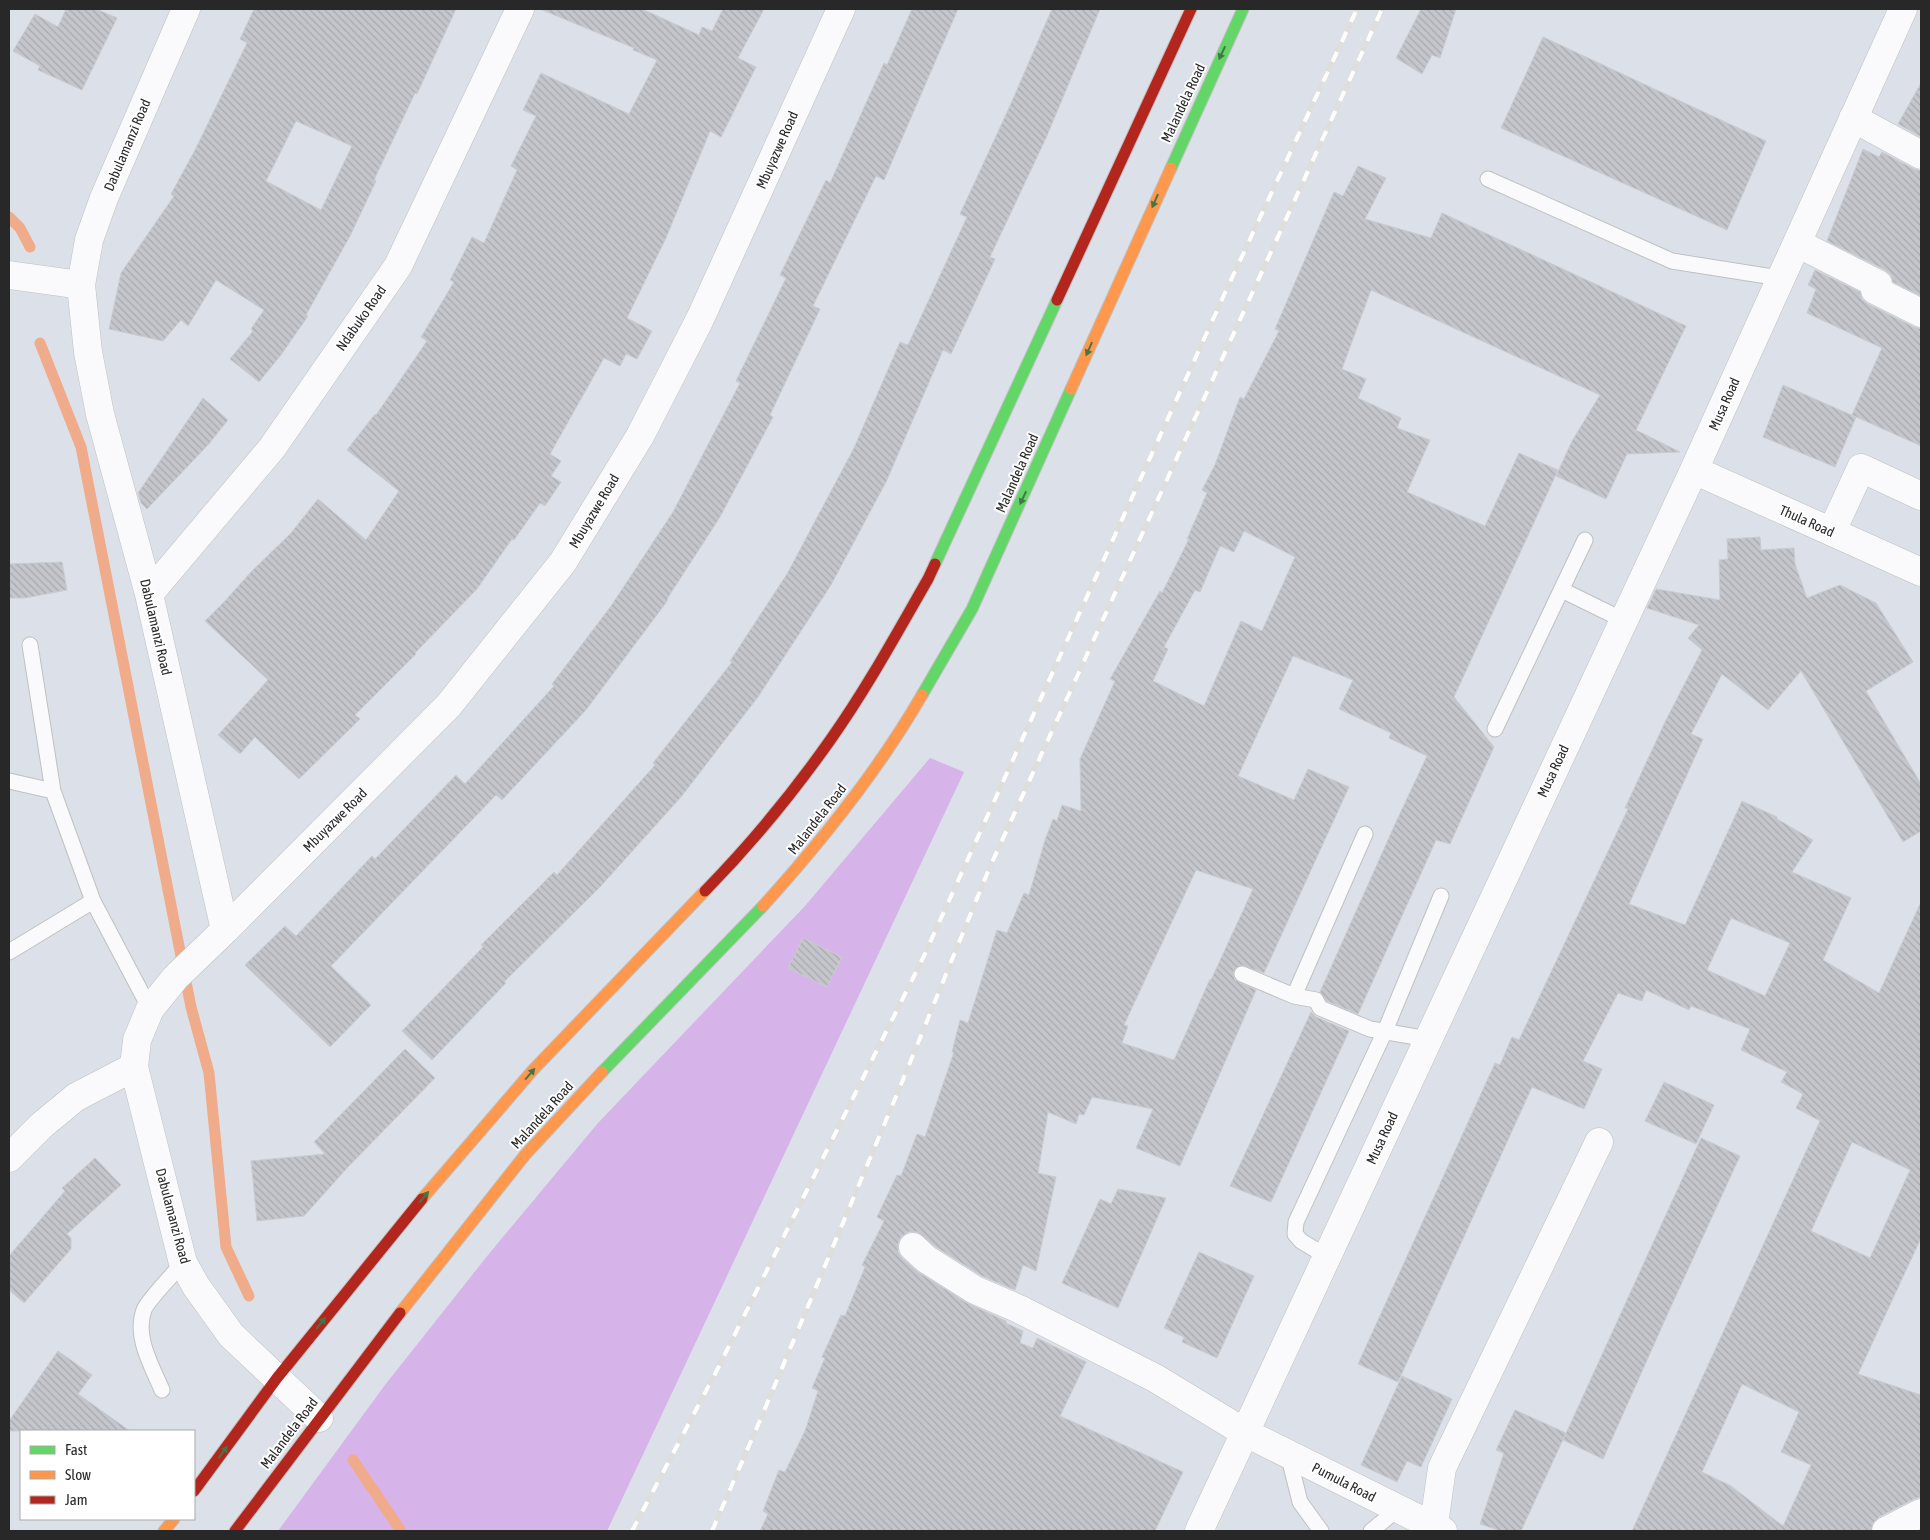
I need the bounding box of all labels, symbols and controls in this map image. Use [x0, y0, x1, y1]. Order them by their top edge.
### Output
one-way arrow [1218, 46, 1226, 60]
street label: Malandela Road [1158, 61, 1208, 145]
street label: Dabulamanzi Road [100, 97, 154, 193]
street label: Mbuyazwe Road [753, 109, 801, 191]
one-way arrow [1151, 194, 1159, 208]
street label: Ndabuko Road [333, 282, 389, 354]
one-way arrow [1085, 342, 1093, 356]
street label: Musa Road [1705, 375, 1743, 433]
street label: Malandela Road [992, 431, 1042, 515]
street label: Mbuyazwe Road [566, 471, 622, 551]
one-way arrow [1018, 491, 1026, 505]
street label: Thula Road [1777, 502, 1837, 540]
street label: Dabulamanzi Road [137, 577, 175, 677]
street label: Musa Road [1534, 742, 1572, 800]
street label: Malandela Road [785, 781, 849, 857]
street label: Mbuyazwe Road [300, 785, 370, 855]
one-way arrow [524, 1068, 536, 1080]
street label: Malandela Road [508, 1078, 576, 1152]
street label: Musa Road [1363, 1109, 1401, 1167]
street label: Dabulamanzi Road [153, 1166, 193, 1266]
one-way arrow [419, 1191, 430, 1204]
one-way arrow [316, 1317, 327, 1330]
street label: Malandela Road [257, 1394, 321, 1472]
legend [20, 1430, 195, 1520]
text: Fast [65, 1441, 87, 1458]
one-way arrow [217, 1446, 228, 1459]
street label: Pumula Road [1309, 1459, 1379, 1505]
text: Slow [65, 1466, 91, 1483]
text: Jam [65, 1491, 88, 1508]

